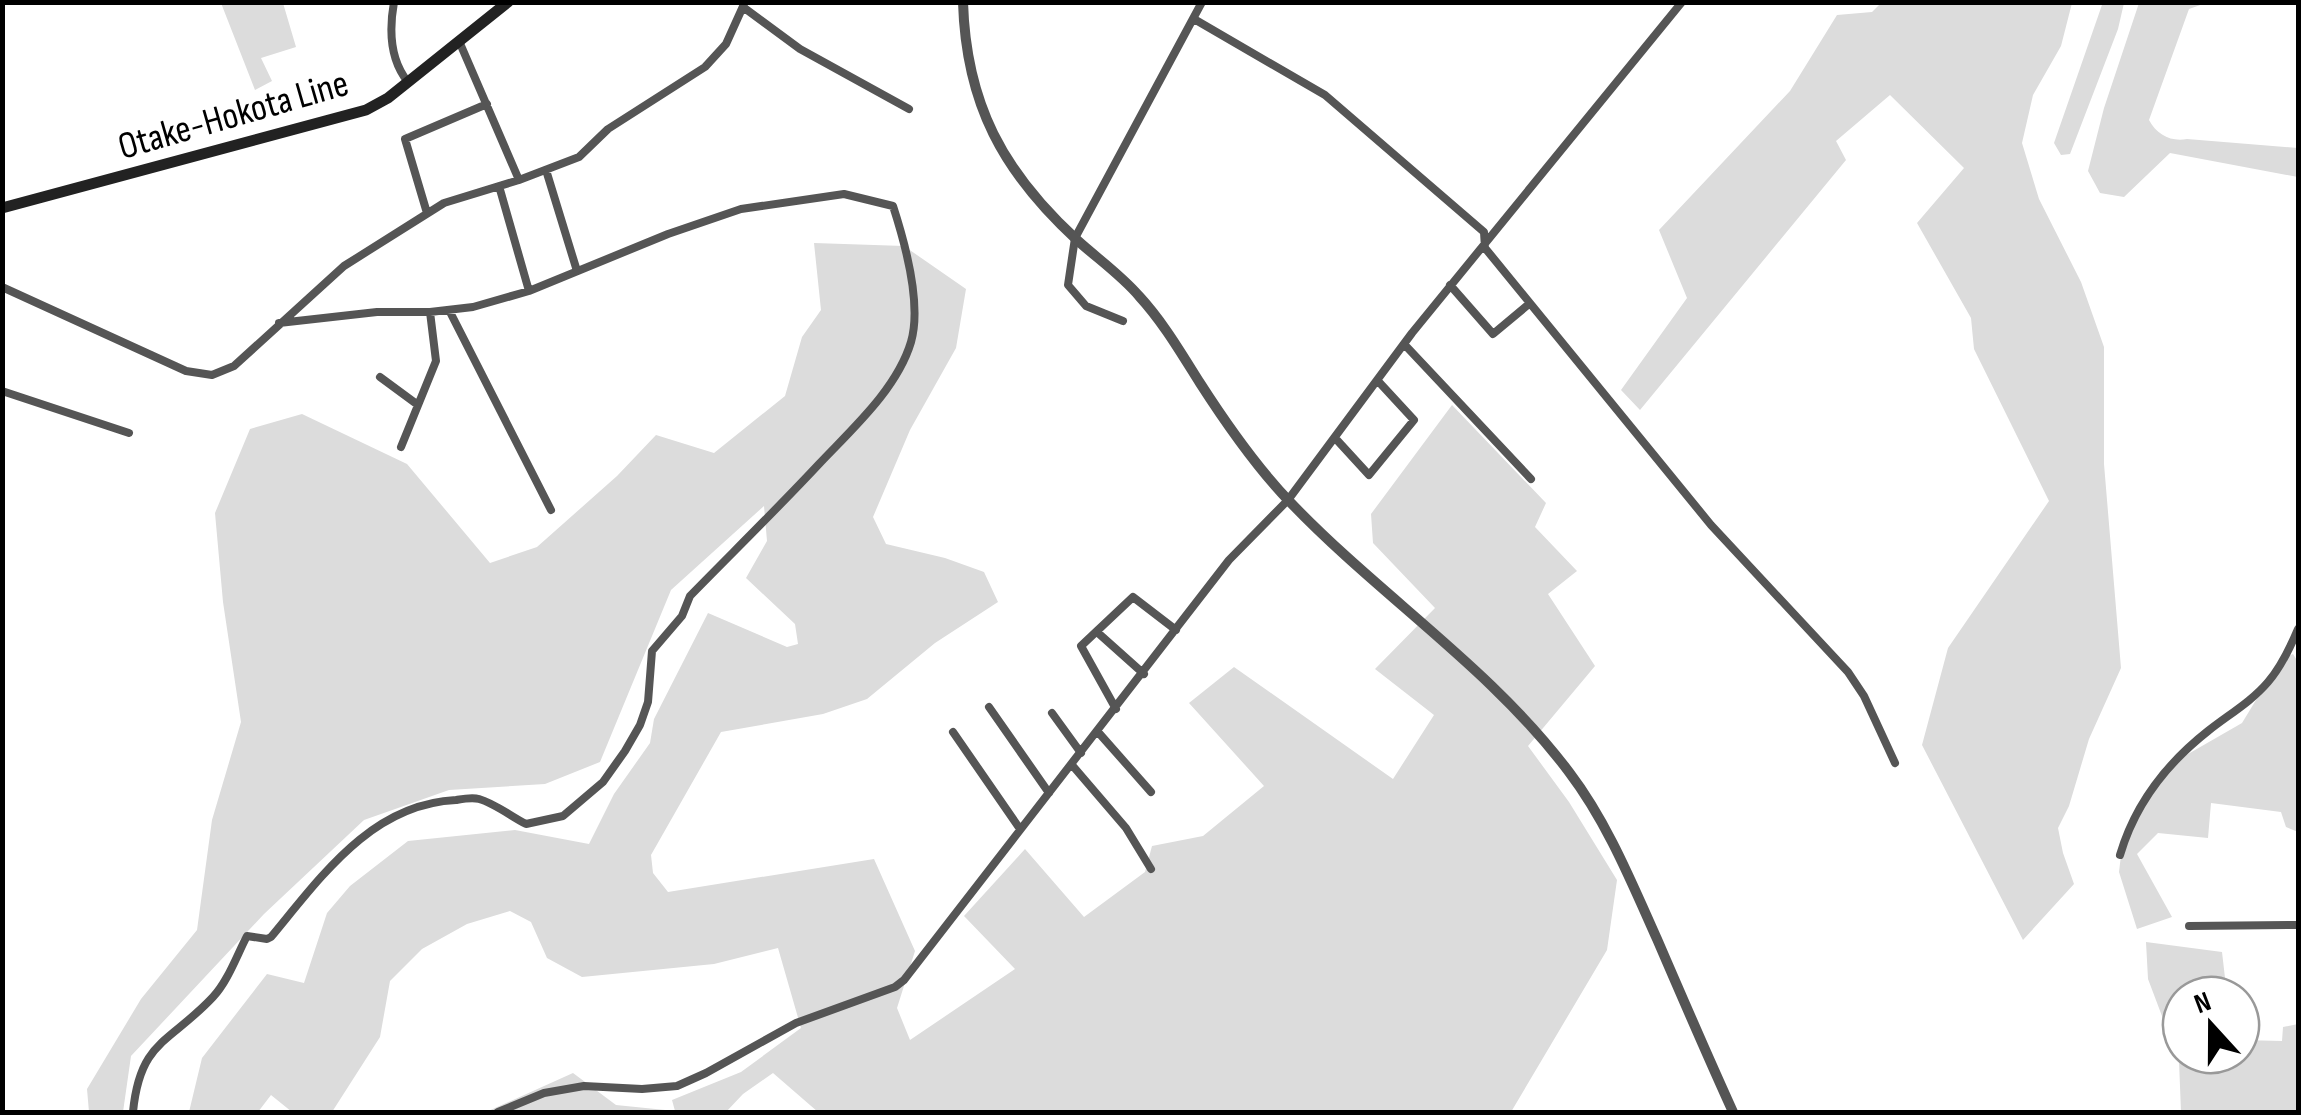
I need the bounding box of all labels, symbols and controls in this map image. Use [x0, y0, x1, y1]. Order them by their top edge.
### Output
street label: Otake-Hokota Line [113, 61, 354, 170]
north arrow [2161, 975, 2261, 1075]
text: N [2190, 985, 2215, 1021]

